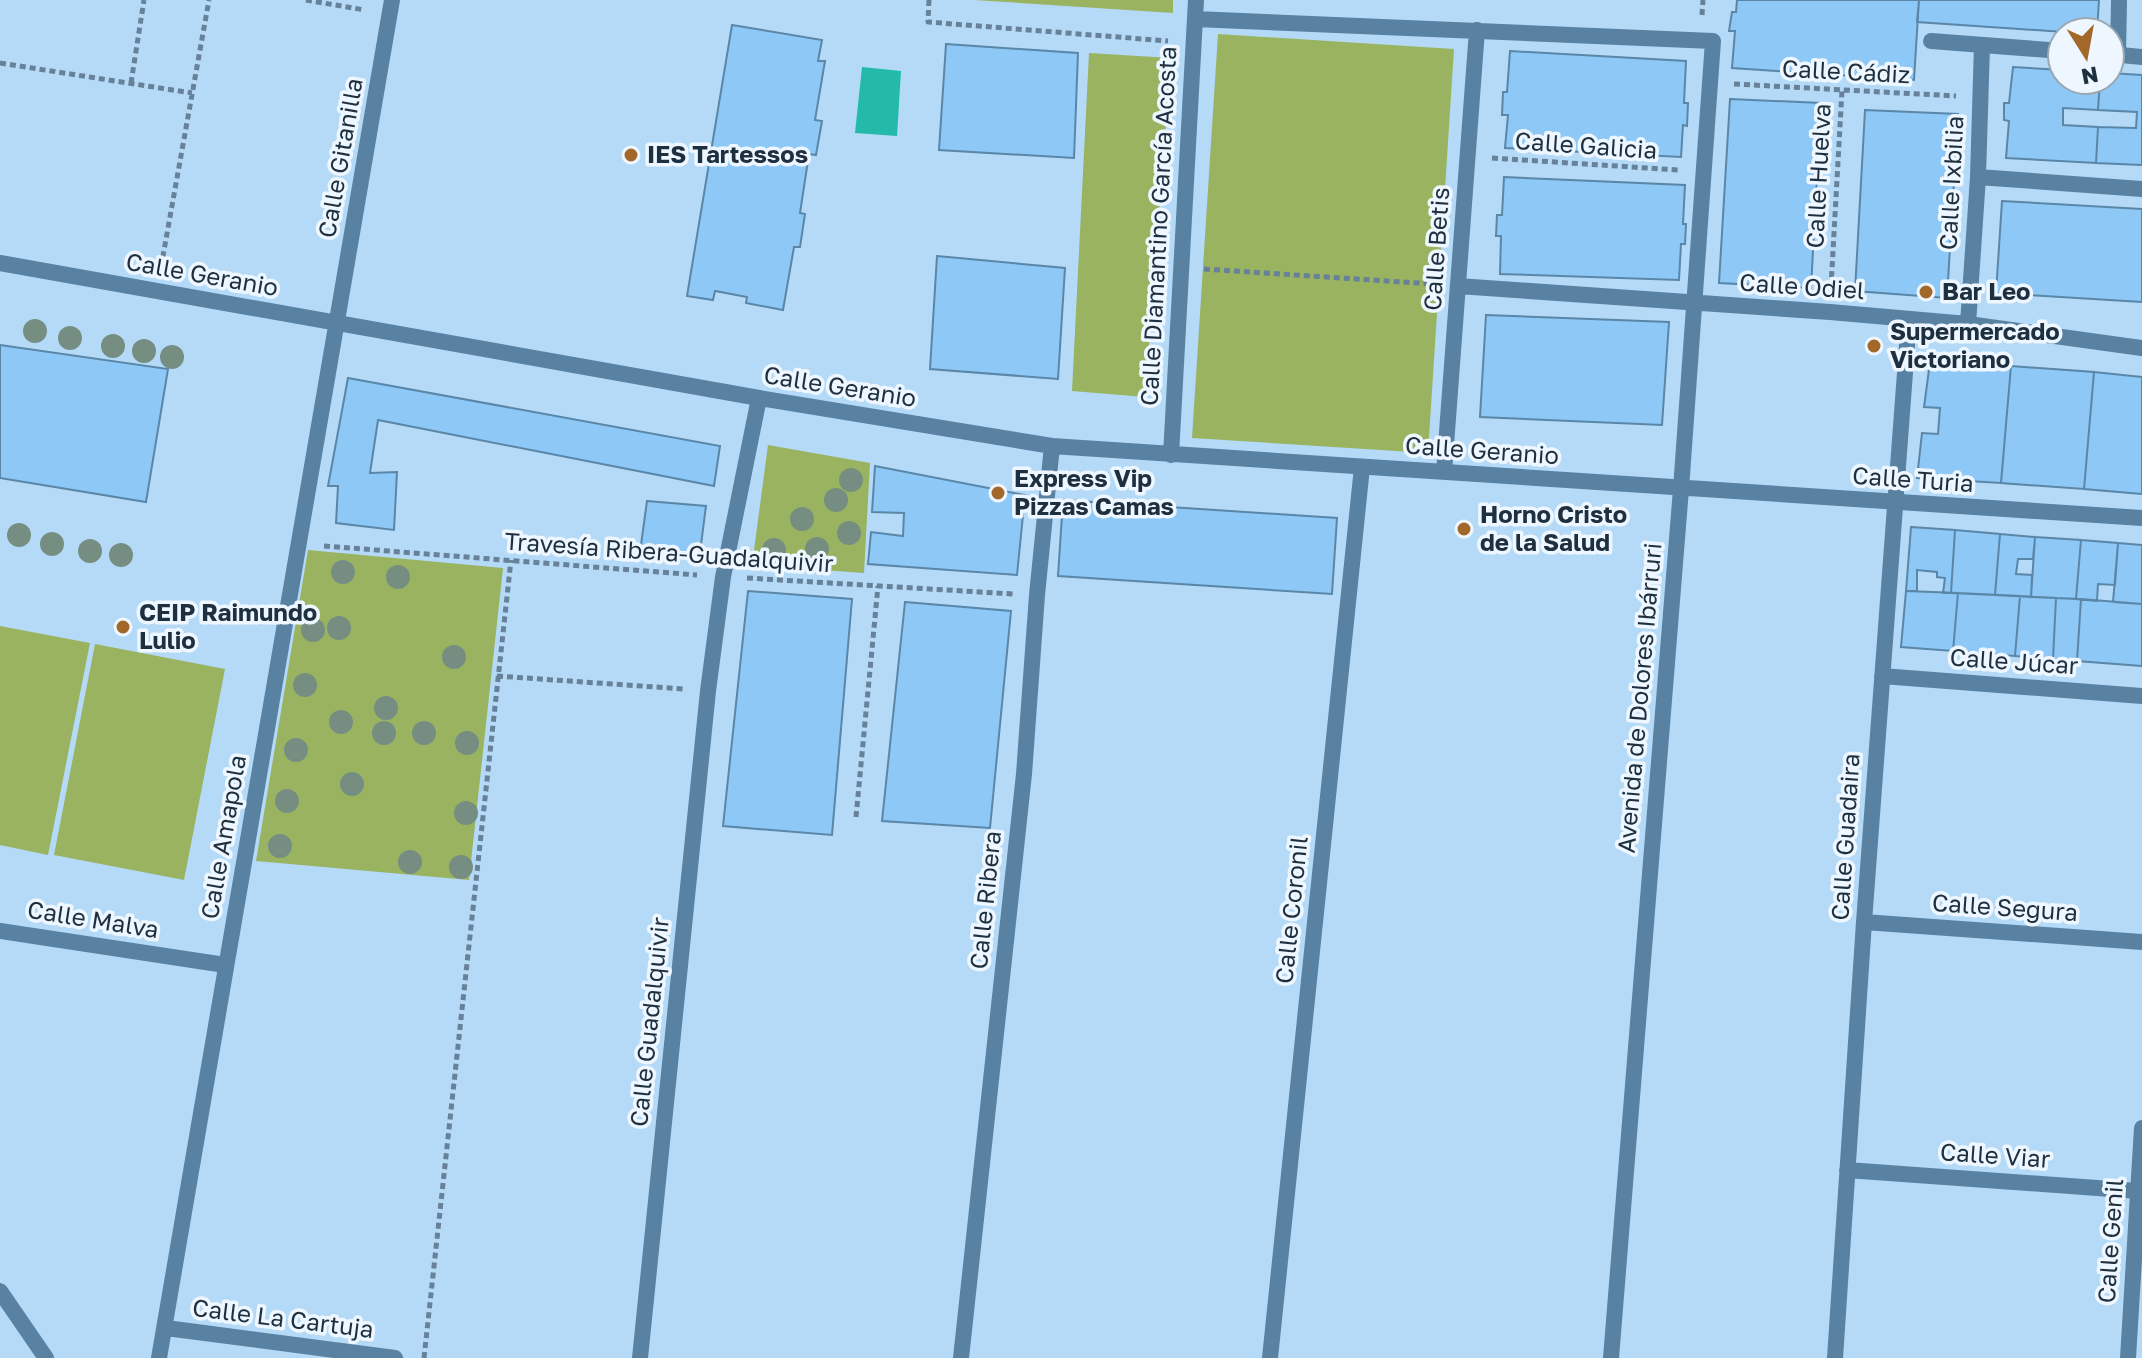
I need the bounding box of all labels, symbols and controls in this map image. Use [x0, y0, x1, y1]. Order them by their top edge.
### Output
north arrow [2046, 16, 2126, 96]
street label: Calle Diamantino García Acosta [1134, 45, 1181, 406]
street label: Calle Cádiz [1781, 53, 1911, 88]
text: N [2079, 61, 2101, 91]
street label: Calle Gitanilla [311, 76, 368, 240]
street label: Calle Huelva [1799, 103, 1836, 249]
street label: Calle Ixbilia [1933, 115, 1969, 251]
street label: Calle Galicia [1514, 125, 1658, 164]
place label: IES Tartessos [647, 139, 808, 168]
marker: IES Tartessos [622, 146, 640, 164]
street label: Calle Betis [1417, 186, 1454, 312]
street label: Calle Geranio [124, 246, 281, 301]
street label: Calle Odiel [1739, 267, 1866, 304]
place label: Bar Leo [1942, 276, 2030, 305]
marker: Bar Leo [1917, 283, 1935, 301]
place label: Supermercado Victoriano [1890, 316, 2060, 373]
marker: Supermercado Victoriano [1865, 337, 1883, 355]
street label: Calle Geranio [762, 359, 919, 412]
street label: Calle Geranio [1404, 430, 1560, 469]
street label: Calle Turia [1851, 460, 1975, 497]
place label: Express Vip Pizzas Camas [1014, 463, 1174, 520]
marker: Express Vip Pizzas Camas [989, 484, 1007, 502]
place label: Horno Cristo de la Salud [1480, 499, 1627, 556]
marker: Horno Cristo de la Salud [1455, 520, 1473, 538]
street label: Travesía Ribera-Guadalquivir [504, 526, 834, 577]
street label: Avenida de Dolores Ibárruri [1610, 541, 1667, 854]
place label: CEIP Raimundo Lulio [139, 597, 317, 654]
marker: CEIP Raimundo Lulio [114, 618, 132, 636]
street label: Calle Júcar [1949, 642, 2079, 679]
street label: Calle Amapola [194, 752, 251, 921]
street label: Calle Guadaira [1824, 752, 1865, 921]
street label: Calle Ribera [963, 829, 1006, 971]
street label: Calle Coronil [1268, 835, 1313, 985]
street label: Calle Segura [1931, 887, 2079, 926]
street label: Calle Malva [25, 894, 161, 943]
street label: Calle Guadalquivir [623, 916, 674, 1128]
street label: Calle Viar [1939, 1136, 2051, 1173]
street label: Calle Genil [2091, 1178, 2128, 1304]
street label: Calle La Cartuja [191, 1292, 375, 1343]

